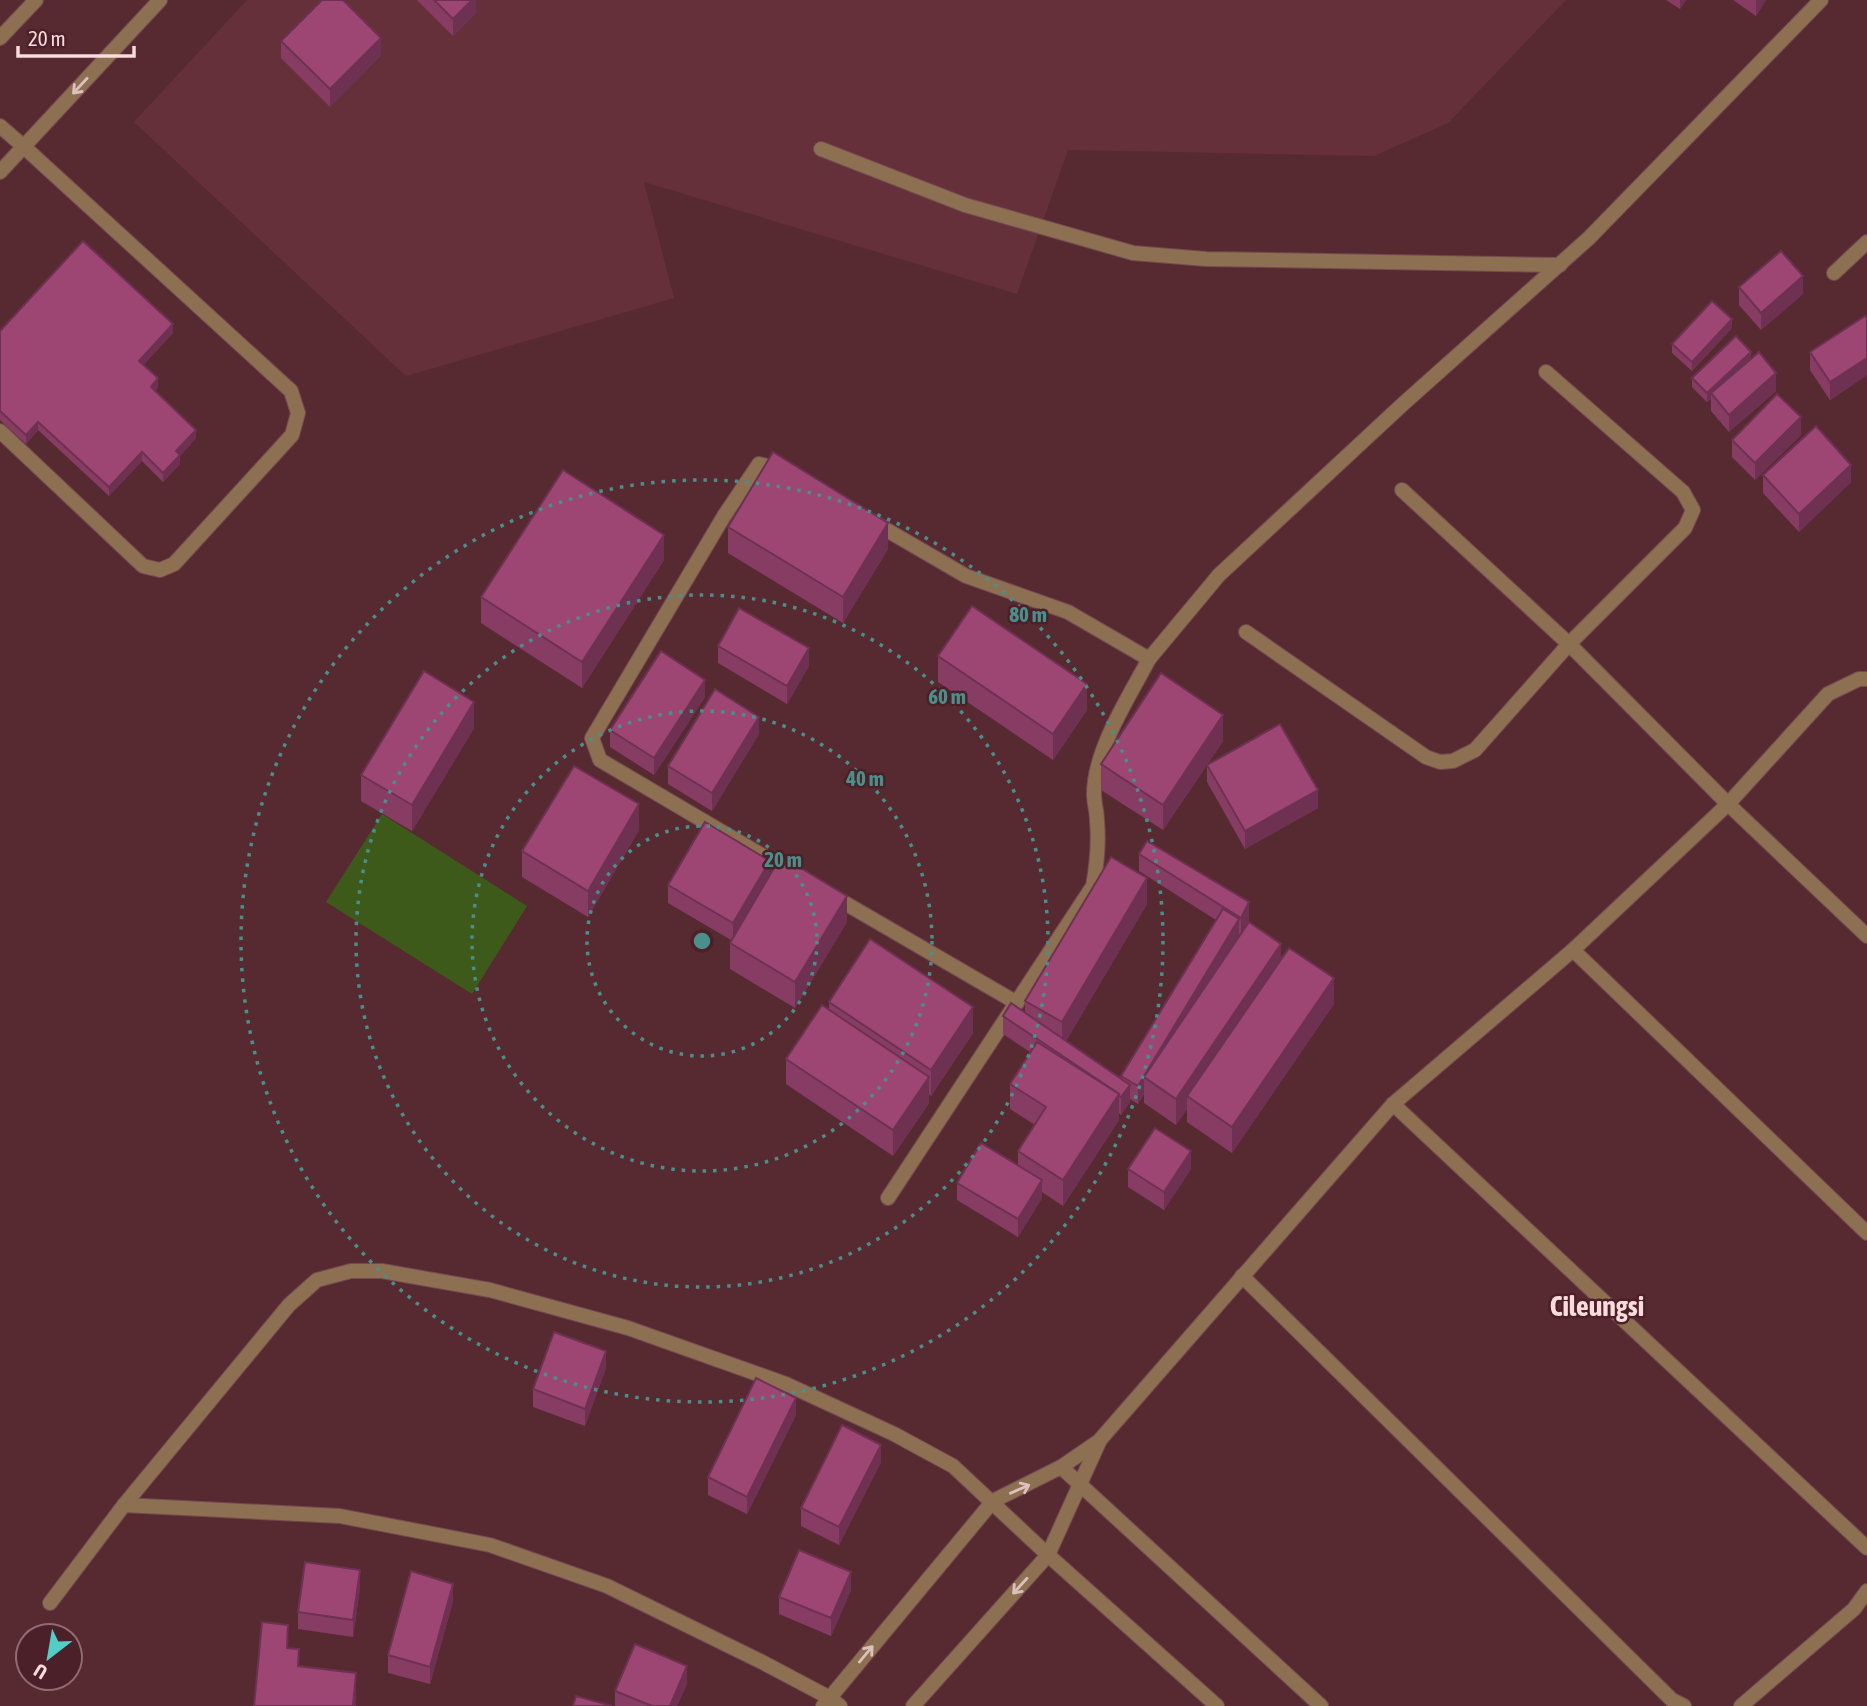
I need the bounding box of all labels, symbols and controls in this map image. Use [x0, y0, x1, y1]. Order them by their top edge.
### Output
scale bar [18, 14, 133, 58]
text: 20 m [28, 26, 66, 50]
one-way arrow [71, 77, 88, 94]
text: 80 m [1009, 602, 1047, 626]
text: 60 m [928, 684, 966, 708]
text: 40 m [845, 766, 884, 790]
text: 20 m [764, 847, 802, 871]
centre of rings [690, 929, 714, 953]
district label: Cileungsi [1550, 1290, 1644, 1322]
one-way arrow [1008, 1482, 1030, 1495]
one-way arrow [1012, 1577, 1029, 1594]
north arrow [14, 1622, 84, 1692]
one-way arrow [859, 1645, 874, 1663]
text: U [30, 1659, 51, 1684]

